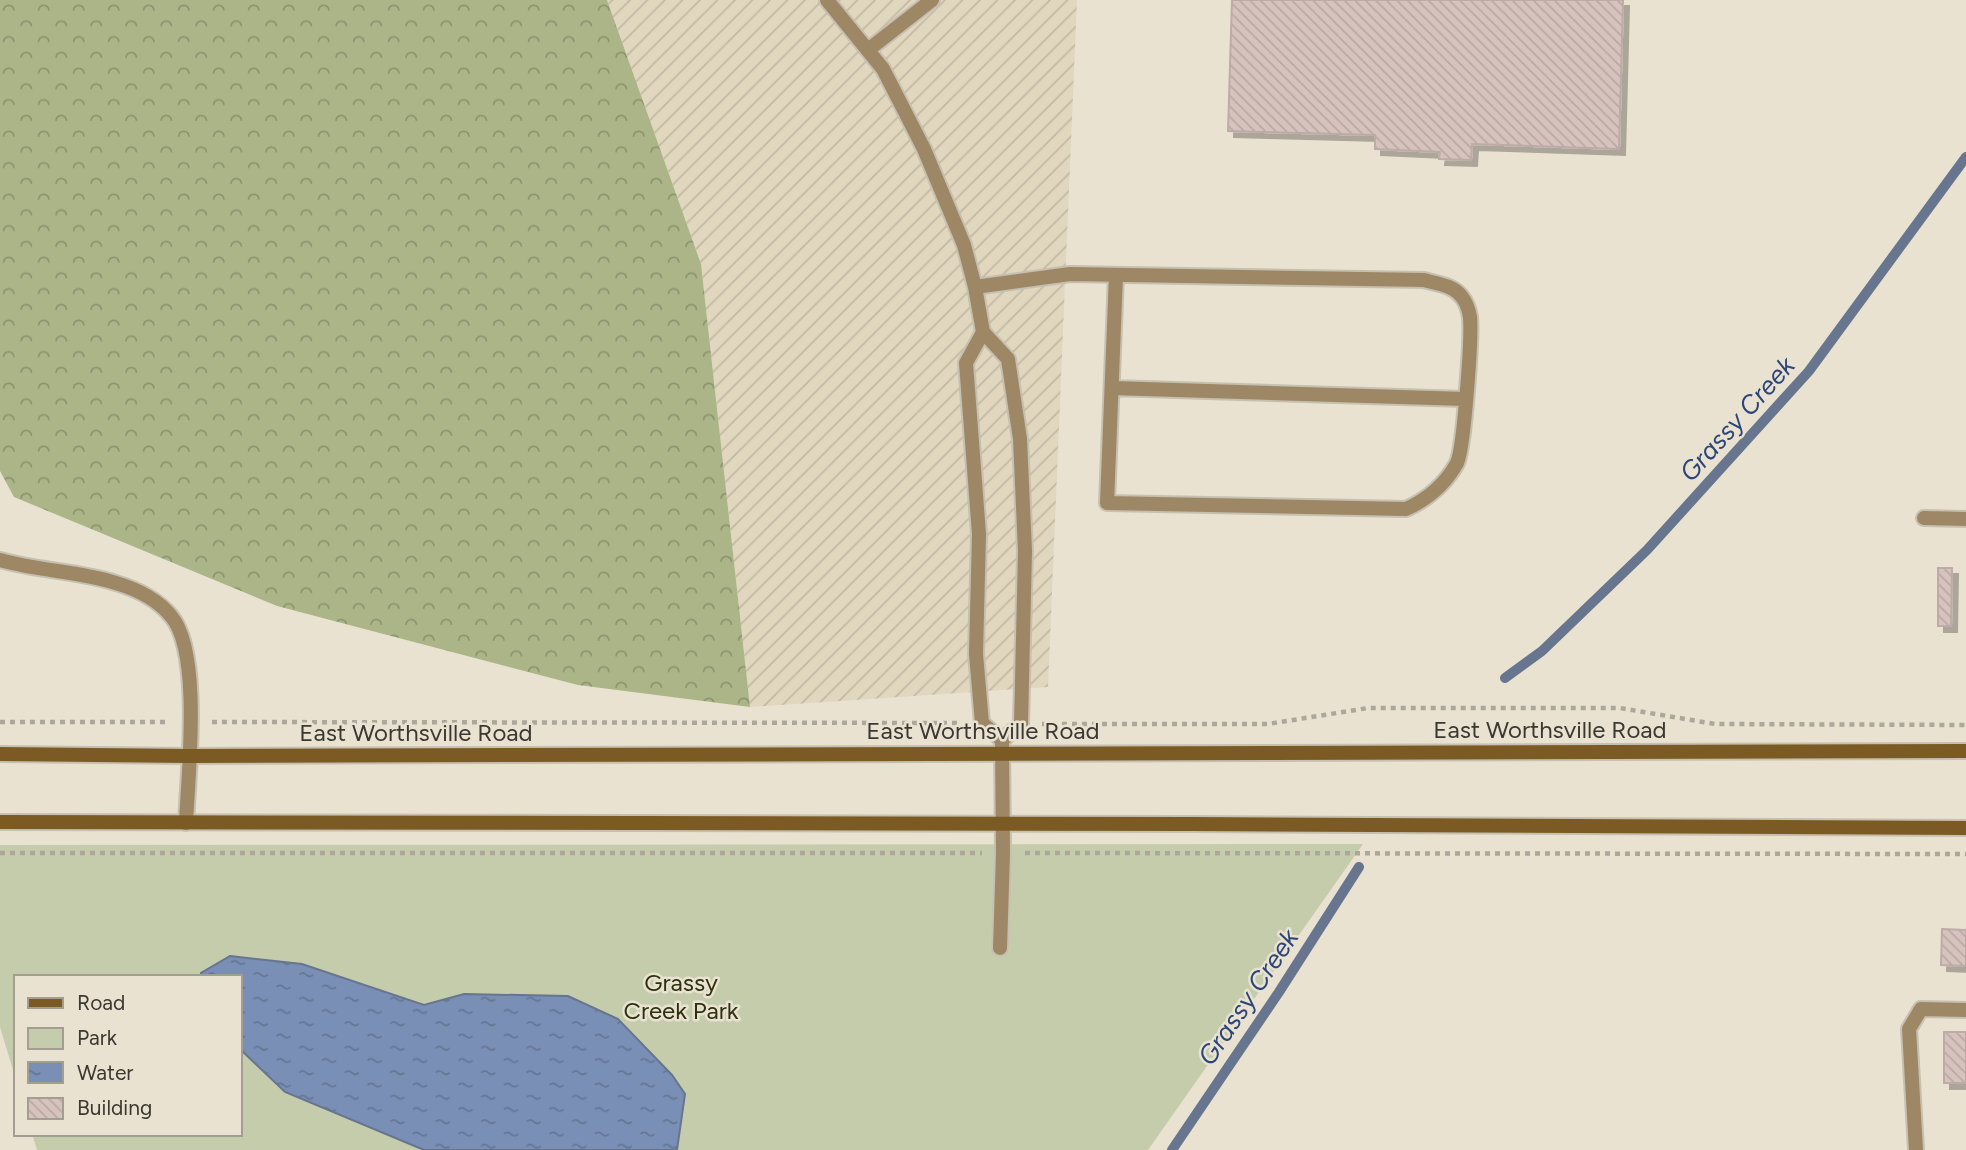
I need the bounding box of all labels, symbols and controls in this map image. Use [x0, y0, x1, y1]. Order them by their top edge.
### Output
water label: Grassy Creek [1673, 349, 1802, 488]
street label: East Worthsville Road [1433, 715, 1667, 744]
street label: East Worthsville Road [866, 716, 1100, 745]
street label: East Worthsville Road [299, 718, 533, 747]
water label: Grassy Creek [1191, 922, 1306, 1071]
park label: Grassy Creek Park [624, 968, 739, 1025]
legend [14, 975, 242, 1136]
text: Road [77, 990, 125, 1015]
text: Park [77, 1025, 118, 1050]
text: Water [77, 1060, 133, 1085]
text: Building [77, 1095, 152, 1120]

